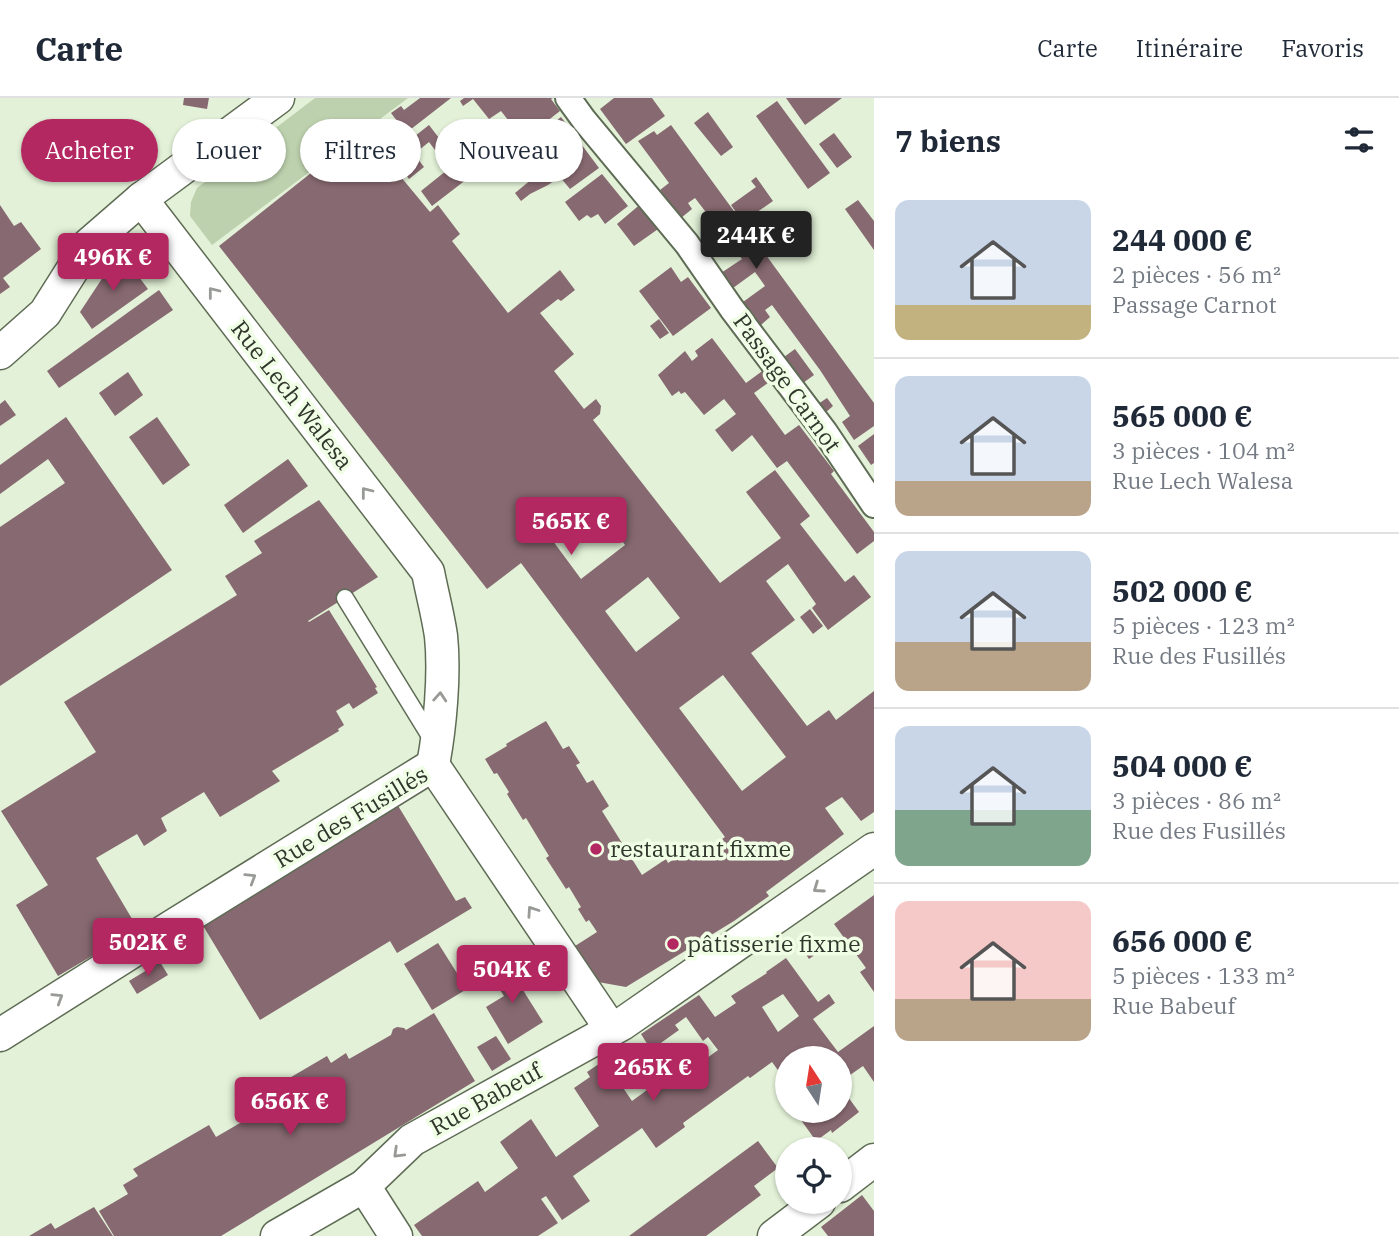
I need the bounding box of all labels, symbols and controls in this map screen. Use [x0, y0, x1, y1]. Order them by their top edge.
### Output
text: Carte [35, 27, 123, 70]
text: Carte [1037, 32, 1098, 64]
text: Itinéraire [1136, 32, 1243, 64]
text: Favoris [1281, 32, 1364, 64]
chip: Acheter [21, 119, 158, 182]
chip: Louer [172, 119, 286, 182]
chip: Filtres [300, 119, 421, 182]
chip: Nouveau [435, 119, 583, 182]
text: 7 biens [895, 121, 1001, 160]
icon: filters [1340, 121, 1378, 159]
pin: 244K € [699, 212, 813, 271]
text: 244K € [717, 219, 795, 249]
text: 244 000 € [1112, 220, 1253, 259]
icon: home [951, 228, 1035, 312]
pin: 496K € [56, 234, 170, 293]
text: 496K € [74, 241, 152, 271]
text: 2 pièces · 56 m² [1112, 259, 1281, 289]
one-way arrow [208, 288, 221, 300]
text: Passage Carnot [1112, 289, 1277, 319]
street label: Passage Carnot [727, 307, 848, 458]
street label: Rue Lech Walesa [225, 314, 360, 475]
text: 565 000 € [1112, 396, 1253, 435]
icon: home [951, 404, 1035, 488]
text: 3 pièces · 104 m² [1112, 435, 1295, 465]
text: Rue Lech Walesa [1112, 465, 1293, 495]
one-way arrow [362, 487, 375, 500]
pin: 565K € [514, 498, 628, 557]
text: 565K € [532, 505, 610, 535]
text: 502 000 € [1112, 571, 1253, 610]
icon: home [951, 579, 1035, 663]
text: 5 pièces · 123 m² [1112, 610, 1295, 640]
text: Rue des Fusillés [1112, 640, 1286, 670]
one-way arrow [432, 692, 447, 703]
text: 504 000 € [1112, 746, 1253, 785]
icon: home [951, 754, 1035, 838]
street label: Rue des Fusillés [268, 758, 433, 874]
text: 3 pièces · 86 m² [1112, 785, 1281, 815]
text: Rue des Fusillés [1112, 815, 1286, 845]
place label: restaurant fixme [610, 833, 791, 863]
marker: restaurant fixme [588, 841, 604, 857]
one-way arrow [243, 873, 256, 886]
one-way arrow [813, 880, 826, 892]
one-way arrow [528, 906, 540, 919]
pin: 502K € [91, 918, 205, 978]
text: 656 000 € [1112, 921, 1253, 960]
text: 502K € [109, 926, 187, 956]
place label: pâtisserie fixme [687, 928, 860, 958]
icon: home [951, 929, 1035, 1013]
marker: pâtisserie fixme [665, 936, 681, 952]
pin: 504K € [455, 946, 569, 1005]
text: 504K € [473, 953, 551, 983]
text: 5 pièces · 133 m² [1112, 960, 1295, 990]
text: Rue Babeuf [1112, 990, 1235, 1020]
one-way arrow [50, 994, 63, 1007]
pin: 265K € [596, 1044, 710, 1103]
north arrow [775, 1046, 852, 1124]
map controls [775, 1046, 852, 1214]
text: 265K € [614, 1051, 692, 1081]
street label: Rue Babeuf [424, 1054, 549, 1141]
pin: 656K € [233, 1077, 347, 1137]
text: 656K € [251, 1085, 329, 1115]
button: locate [775, 1137, 852, 1214]
one-way arrow [394, 1144, 407, 1157]

